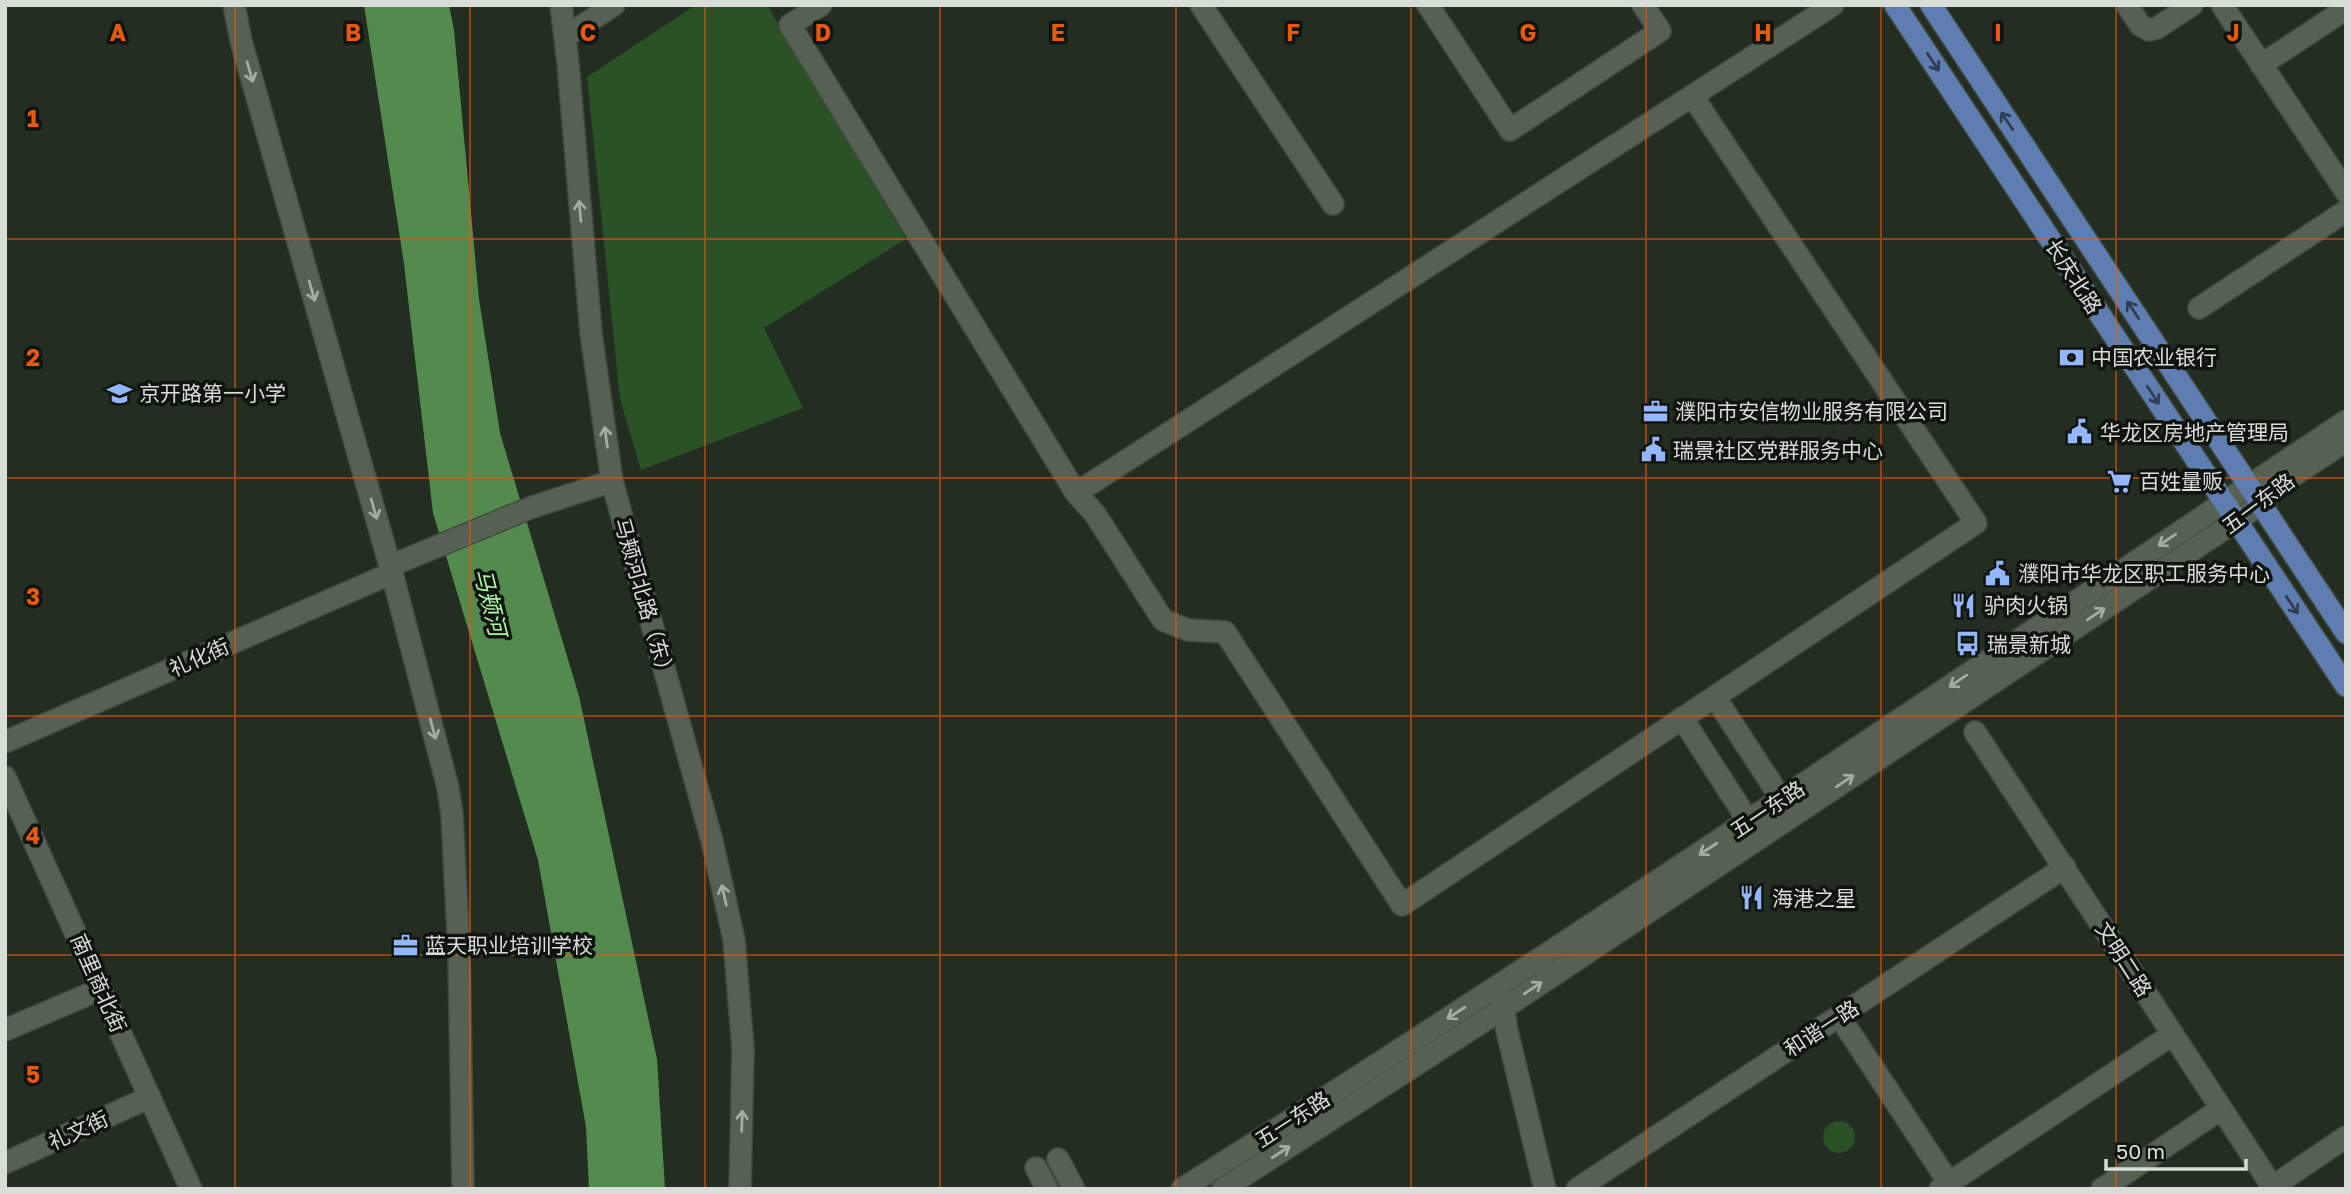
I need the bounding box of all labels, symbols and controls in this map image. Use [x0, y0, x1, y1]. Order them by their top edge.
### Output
text: A [110, 18, 127, 46]
text: B [345, 18, 361, 46]
text: C [580, 18, 596, 46]
text: D [815, 18, 831, 46]
text: E [1051, 18, 1065, 46]
text: F [1286, 18, 1300, 46]
text: G [1520, 18, 1536, 46]
text: H [1754, 18, 1772, 46]
text: I [1994, 18, 2002, 46]
text: J [2226, 18, 2240, 46]
one-way arrow [1926, 52, 1940, 71]
one-way arrow [244, 60, 257, 82]
text: 1 [27, 104, 39, 132]
one-way arrow [2000, 111, 2014, 131]
one-way arrow [573, 201, 586, 223]
street label: 长庆北路 [2040, 234, 2108, 318]
one-way arrow [306, 279, 319, 301]
one-way arrow [2125, 301, 2139, 321]
text: 2 [26, 343, 40, 371]
bank icon: 中国农业银行 [2057, 343, 2085, 371]
place label: 中国农业银行 [2091, 344, 2217, 370]
school or university icon: 京开路第一小学 [105, 379, 133, 407]
place label: 京开路第一小学 [139, 380, 286, 406]
one-way arrow [2146, 385, 2160, 404]
office icon: 濮阳市安信物业服务有限公司 [1641, 397, 1669, 425]
place label: 濮阳市安信物业服务有限公司 [1675, 398, 1948, 424]
public building icon: 华龙区房地产管理局 [2066, 418, 2094, 446]
place label: 华龙区房地产管理局 [2100, 419, 2289, 445]
one-way arrow [599, 427, 612, 449]
public building icon: 瑞景社区党群服务中心 [1639, 436, 1667, 464]
place label: 瑞景社区党群服务中心 [1673, 437, 1883, 463]
supermarket icon: 百姓量贩 [2105, 467, 2133, 495]
street label: 五一东路 [2217, 467, 2299, 539]
place label: 百姓量贩 [2139, 468, 2223, 494]
one-way arrow [368, 498, 381, 520]
street label: 马颊河北路（东） [609, 515, 681, 683]
one-way arrow [2158, 533, 2177, 547]
public building icon: 濮阳市华龙区职工服务中心 [1984, 559, 2012, 587]
place label: 濮阳市华龙区职工服务中心 [2018, 560, 2270, 586]
water label: 马颊河 [469, 565, 514, 643]
text: 3 [26, 582, 40, 610]
restaurant icon: 驴肉火锅 [1950, 591, 1978, 619]
place label: 驴肉火锅 [1984, 592, 2068, 618]
one-way arrow [2285, 595, 2299, 614]
one-way arrow [2086, 607, 2105, 621]
bus stop icon: 瑞景新城 [1953, 630, 1981, 658]
place label: 瑞景新城 [1987, 631, 2071, 657]
street label: 礼化街 [165, 632, 233, 682]
one-way arrow [1949, 674, 1968, 688]
one-way arrow [427, 717, 440, 740]
one-way arrow [1835, 774, 1855, 788]
street label: 五一东路 [1725, 775, 1809, 843]
text: 4 [26, 821, 40, 849]
one-way arrow [1699, 841, 1718, 856]
one-way arrow [716, 884, 730, 907]
restaurant icon: 海港之星 [1738, 884, 1766, 912]
place label: 海港之星 [1772, 885, 1856, 911]
street label: 文明二路 [2090, 917, 2158, 1001]
street label: 南里商北街 [66, 930, 132, 1036]
office icon: 蓝天职业培训学校 [391, 931, 419, 959]
place label: 蓝天职业培训学校 [425, 932, 593, 958]
one-way arrow [1523, 981, 1543, 995]
street label: 和谐一路 [1779, 994, 1863, 1062]
one-way arrow [1447, 1007, 1467, 1021]
text: 5 [26, 1060, 40, 1088]
street label: 五一东路 [1250, 1085, 1334, 1153]
street label: 礼文街 [44, 1105, 112, 1155]
one-way arrow [736, 1109, 749, 1132]
scale bar [2106, 1128, 2246, 1172]
text: 50 m [2116, 1138, 2165, 1164]
one-way arrow [1270, 1144, 1290, 1158]

